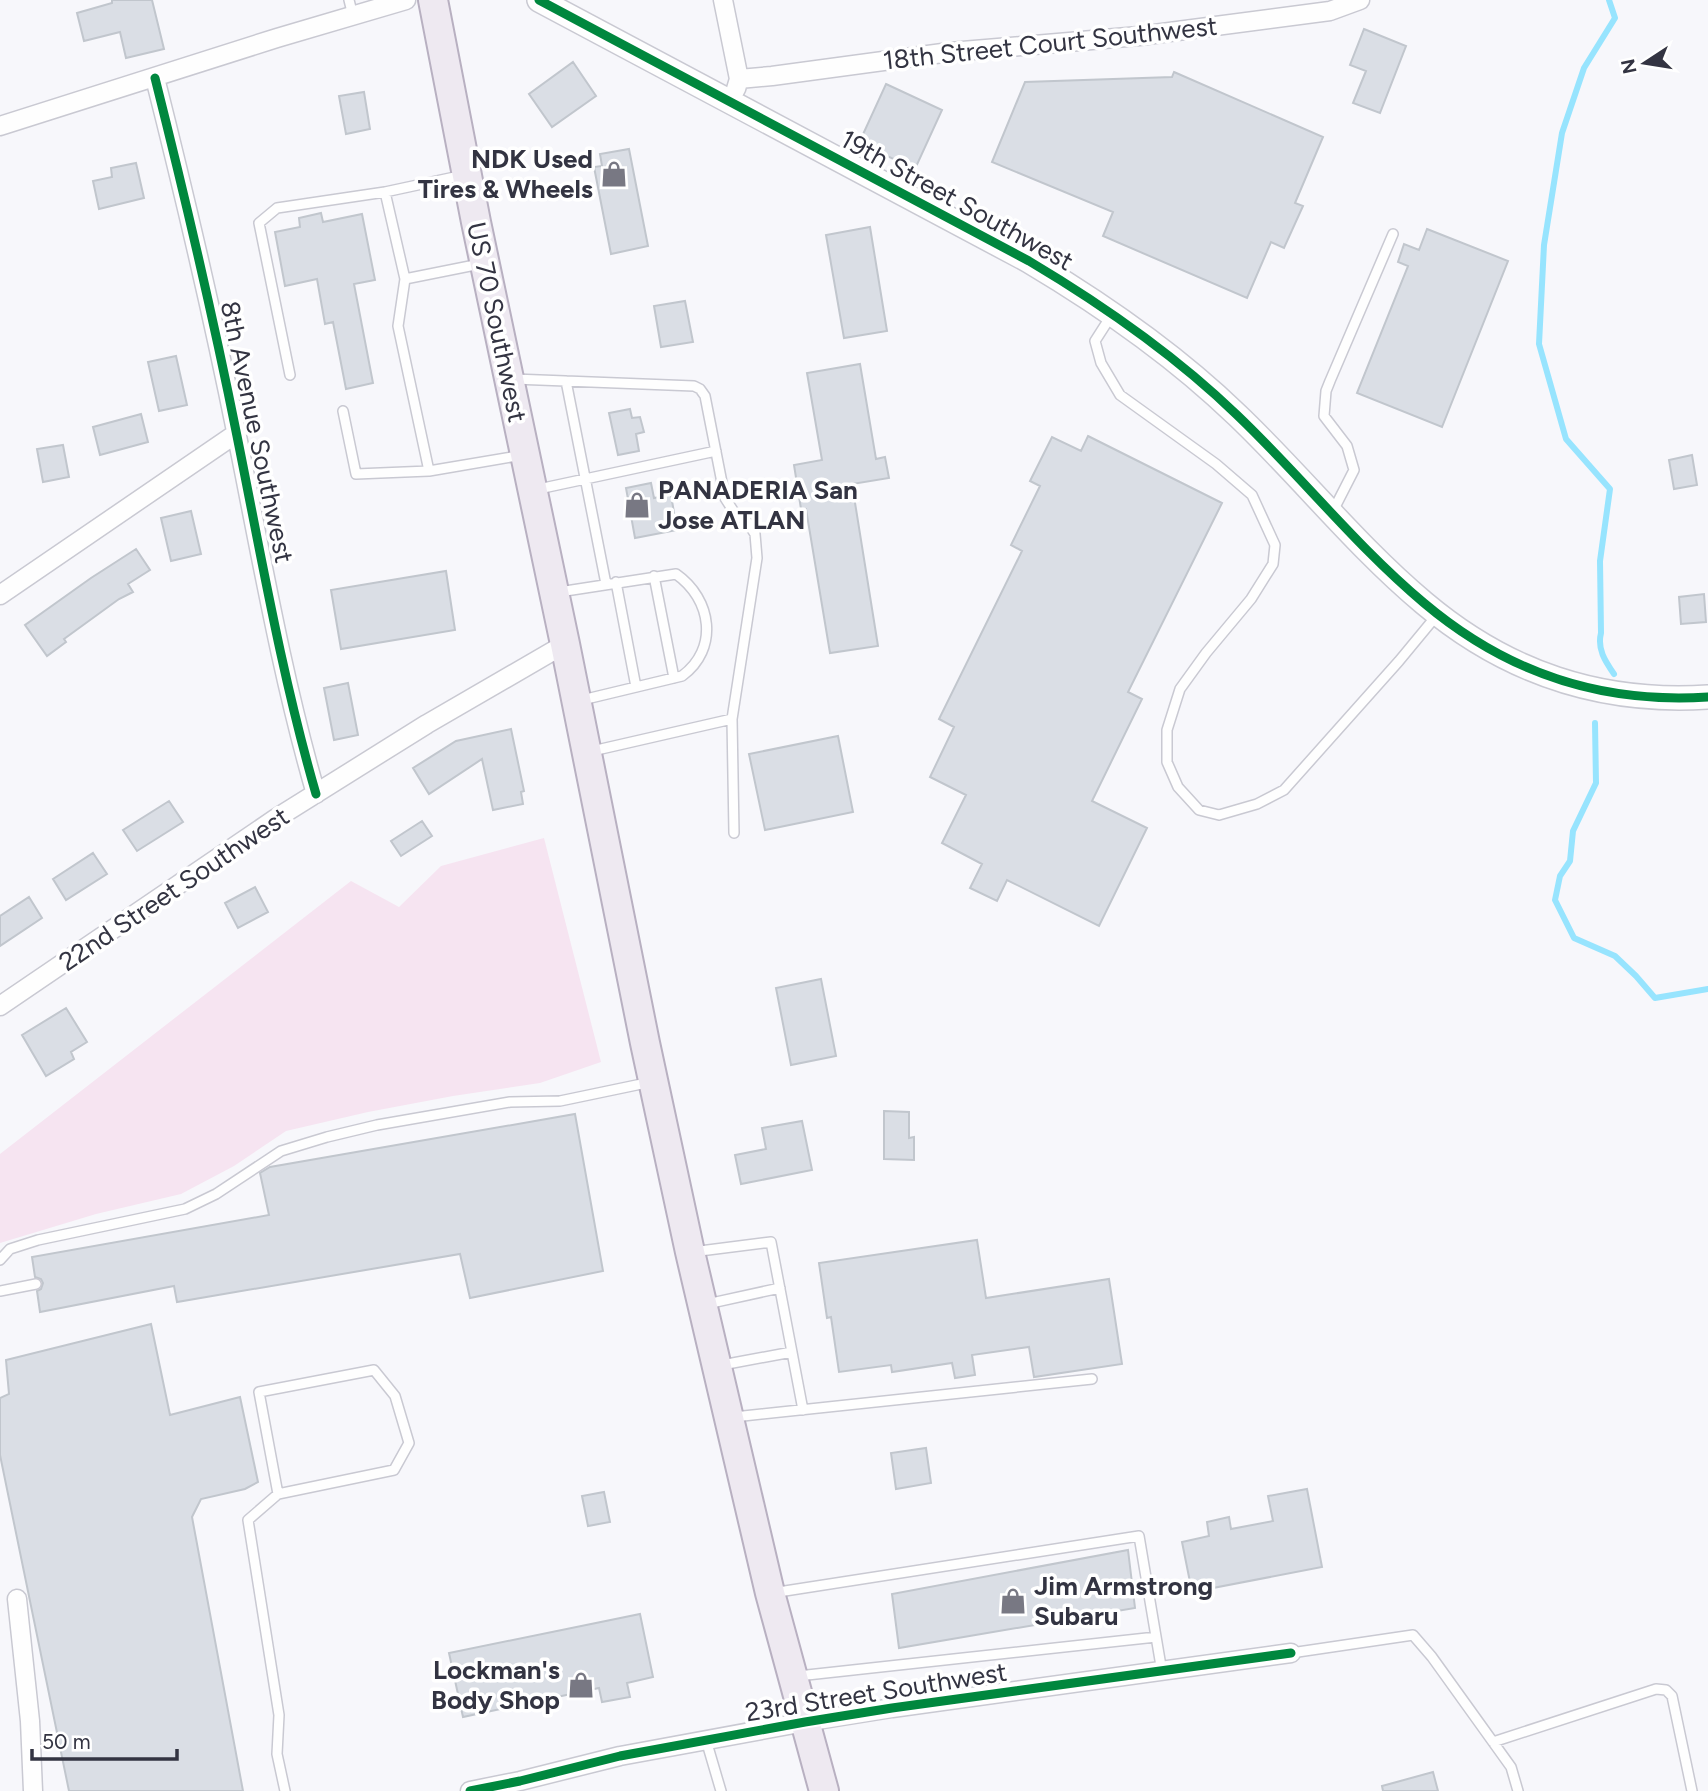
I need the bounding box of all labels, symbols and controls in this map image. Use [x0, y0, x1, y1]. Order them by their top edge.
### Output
street label: 18th Street Court Southwest [881, 10, 1219, 76]
north arrow [1610, 28, 1680, 98]
text: N [1616, 57, 1642, 76]
street label: 19th Street Southwest [835, 123, 1079, 277]
place label: NDK Used Tires & Wheels [418, 143, 593, 205]
shop icon: NDK Used Tires & Wheels [599, 159, 629, 189]
street label: US 70 Southwest [460, 219, 534, 425]
street label: 8th Avenue Southwest [214, 298, 300, 566]
place label: PANADERIA San Jose ATLAN [658, 474, 858, 536]
shop icon: PANADERIA San Jose ATLAN [622, 490, 652, 520]
street label: 22nd Street Southwest [53, 800, 295, 978]
place label: Jim Armstrong Subaru [1034, 1570, 1213, 1632]
shop icon: Jim Armstrong Subaru [998, 1586, 1028, 1616]
place label: Lockman's Body Shop [431, 1654, 560, 1716]
street label: 23rd Street Southwest [743, 1656, 1009, 1728]
shop icon: Lockman's Body Shop [566, 1670, 596, 1700]
scale bar [32, 1718, 177, 1762]
text: 50 m [42, 1729, 91, 1754]

